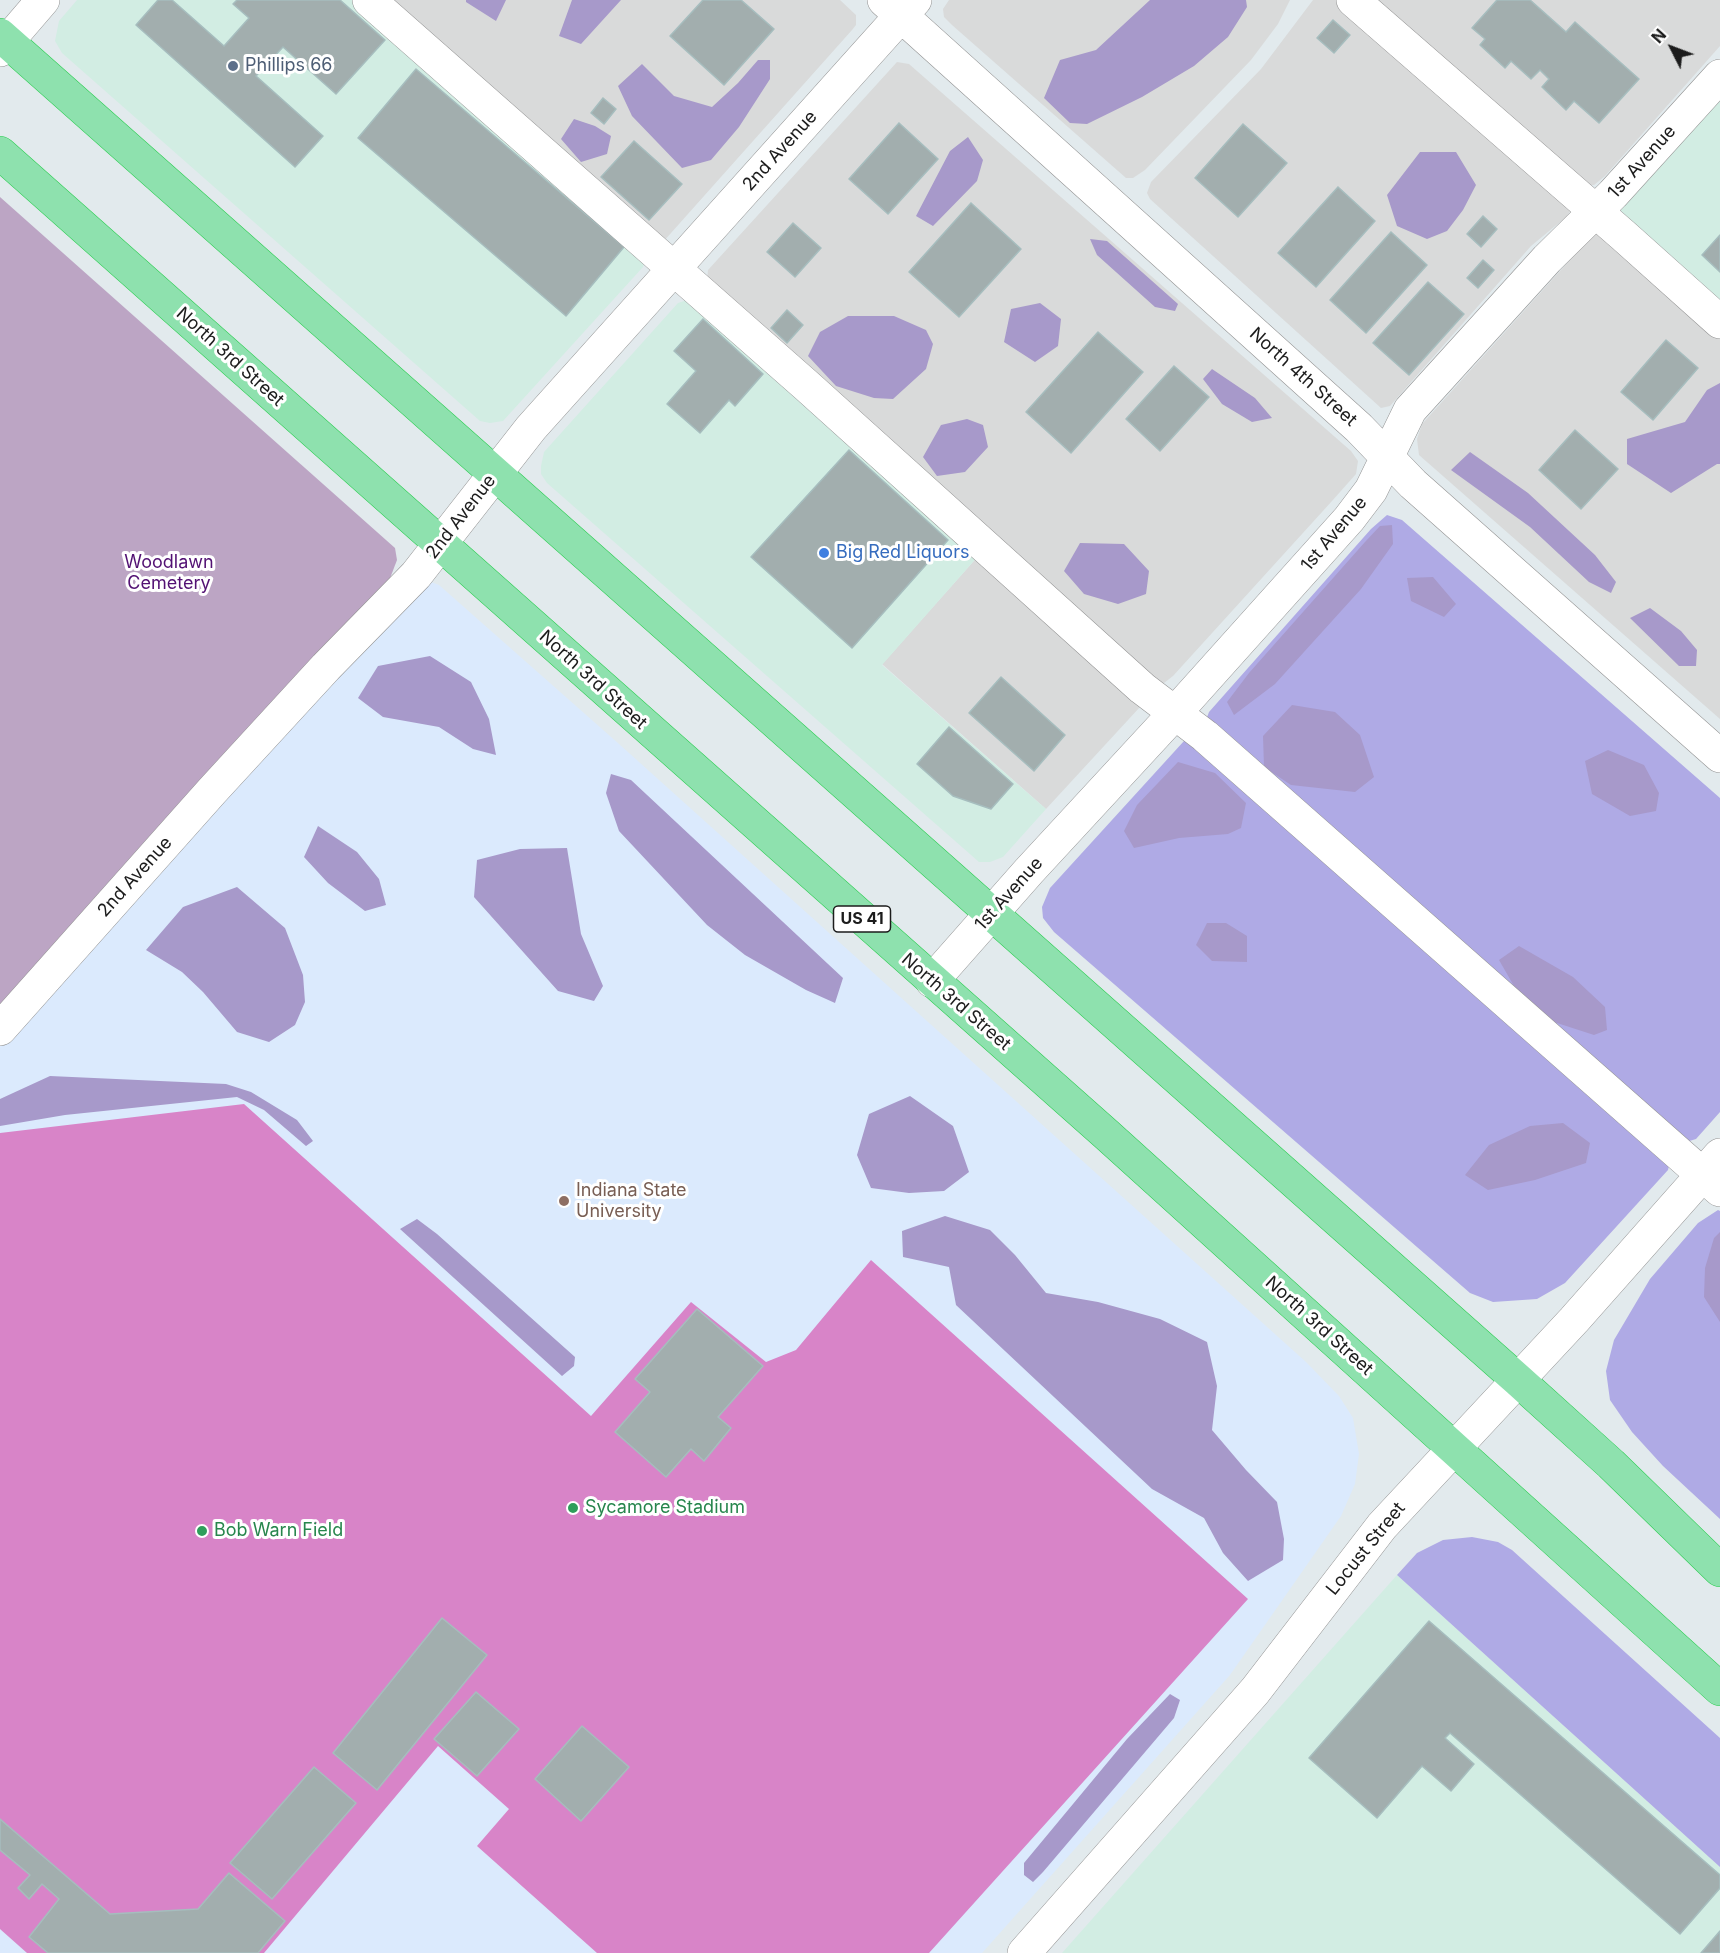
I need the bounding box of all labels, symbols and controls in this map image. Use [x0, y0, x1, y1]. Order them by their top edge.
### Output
north arrow [1642, 18, 1702, 78]
text: N [1647, 25, 1670, 47]
place label: Phillips 66 [245, 55, 332, 77]
marker: Phillips 66 [226, 59, 240, 73]
street label: 2nd Avenue [738, 106, 822, 196]
street label: 1st Avenue [1604, 121, 1680, 203]
street label: North 3rd Street [172, 303, 288, 411]
street label: North 4th Street [1245, 323, 1361, 431]
street label: 2nd Avenue [421, 471, 501, 563]
street label: 1st Avenue [1296, 492, 1372, 576]
place label: Big Red Liquors [836, 542, 969, 564]
marker: Big Red Liquors [817, 546, 831, 560]
park label: Woodlawn Cemetery [124, 552, 214, 594]
street label: North 3rd Street [535, 626, 651, 734]
street label: 2nd Avenue [93, 832, 177, 922]
street label: 1st Avenue [971, 853, 1047, 935]
road number: US 41 [834, 906, 890, 932]
street label: North 3rd Street [897, 949, 1015, 1055]
place label: Indiana State University [576, 1180, 687, 1222]
marker: Indiana State University [557, 1194, 571, 1208]
street label: North 3rd Street [1261, 1272, 1377, 1380]
place label: Sycamore Stadium [585, 1497, 745, 1519]
street label: Locust Street [1322, 1498, 1410, 1600]
marker: Sycamore Stadium [566, 1501, 580, 1515]
place label: Bob Warn Field [214, 1520, 343, 1542]
marker: Bob Warn Field [195, 1524, 209, 1538]

